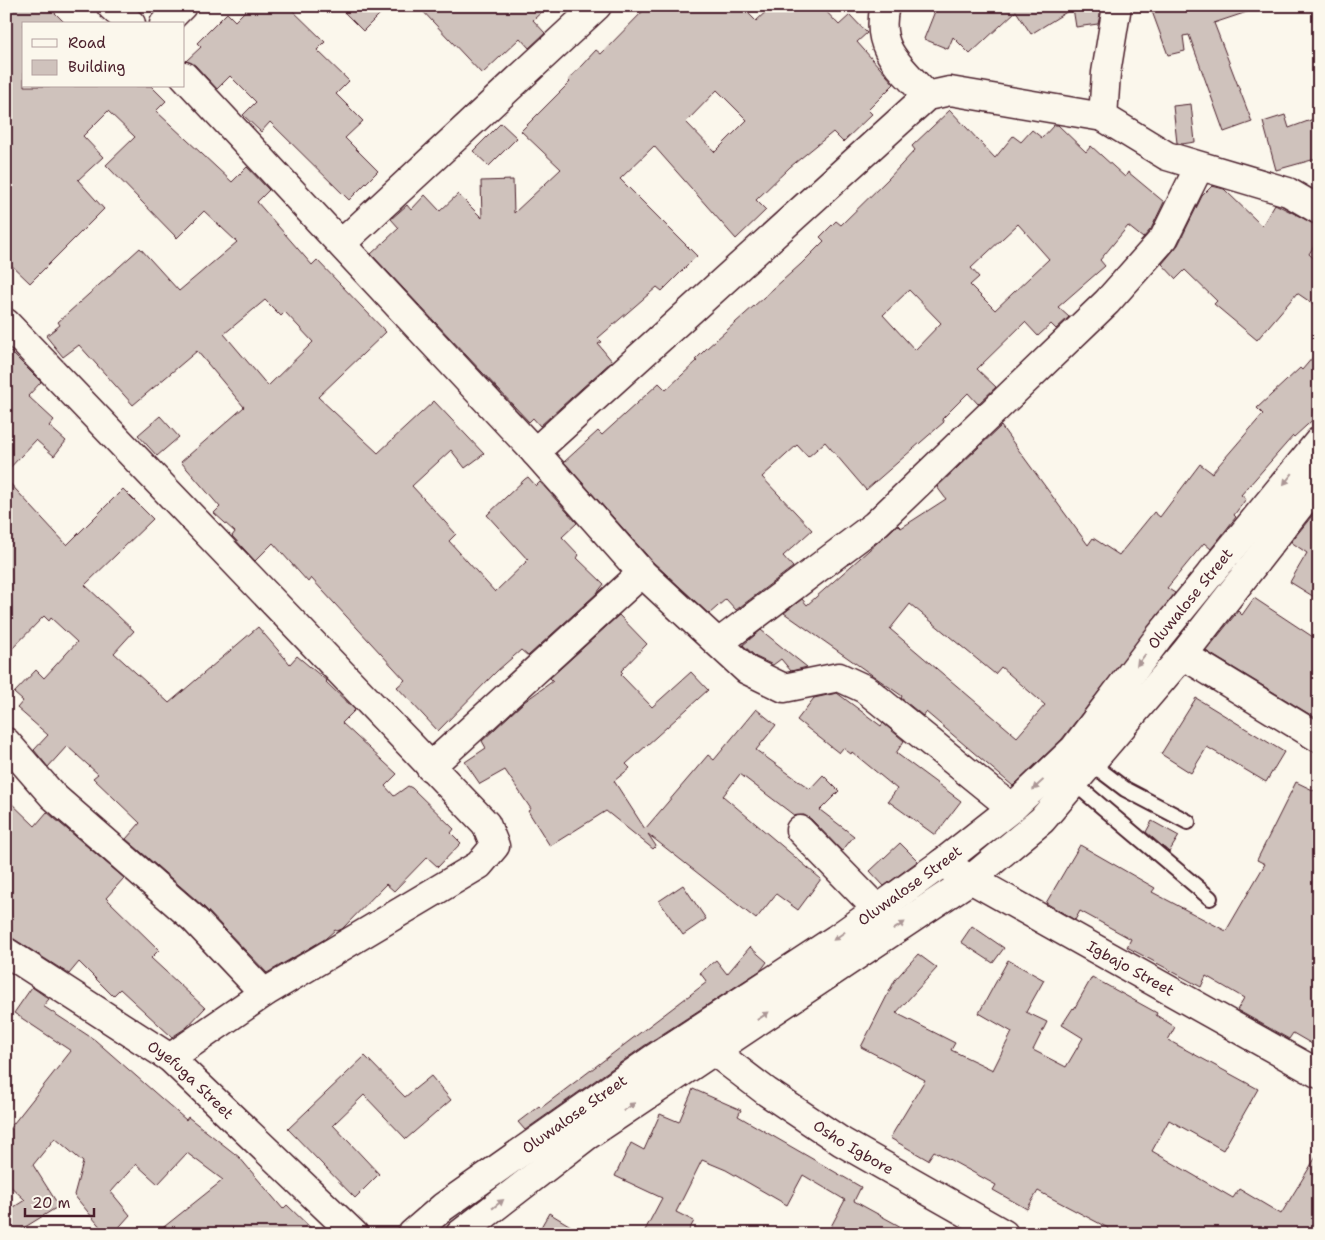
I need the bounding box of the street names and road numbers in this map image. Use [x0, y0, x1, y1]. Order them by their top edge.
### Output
street label: Oluwalose Street [1143, 544, 1237, 653]
street label: Oluwalose Street [854, 841, 966, 930]
street label: Igbajo Street [1083, 936, 1178, 1001]
street label: Oyefuga Street [144, 1036, 238, 1124]
street label: Oluwalose Street [518, 1070, 631, 1158]
street label: Osho Igbore [809, 1116, 897, 1179]

